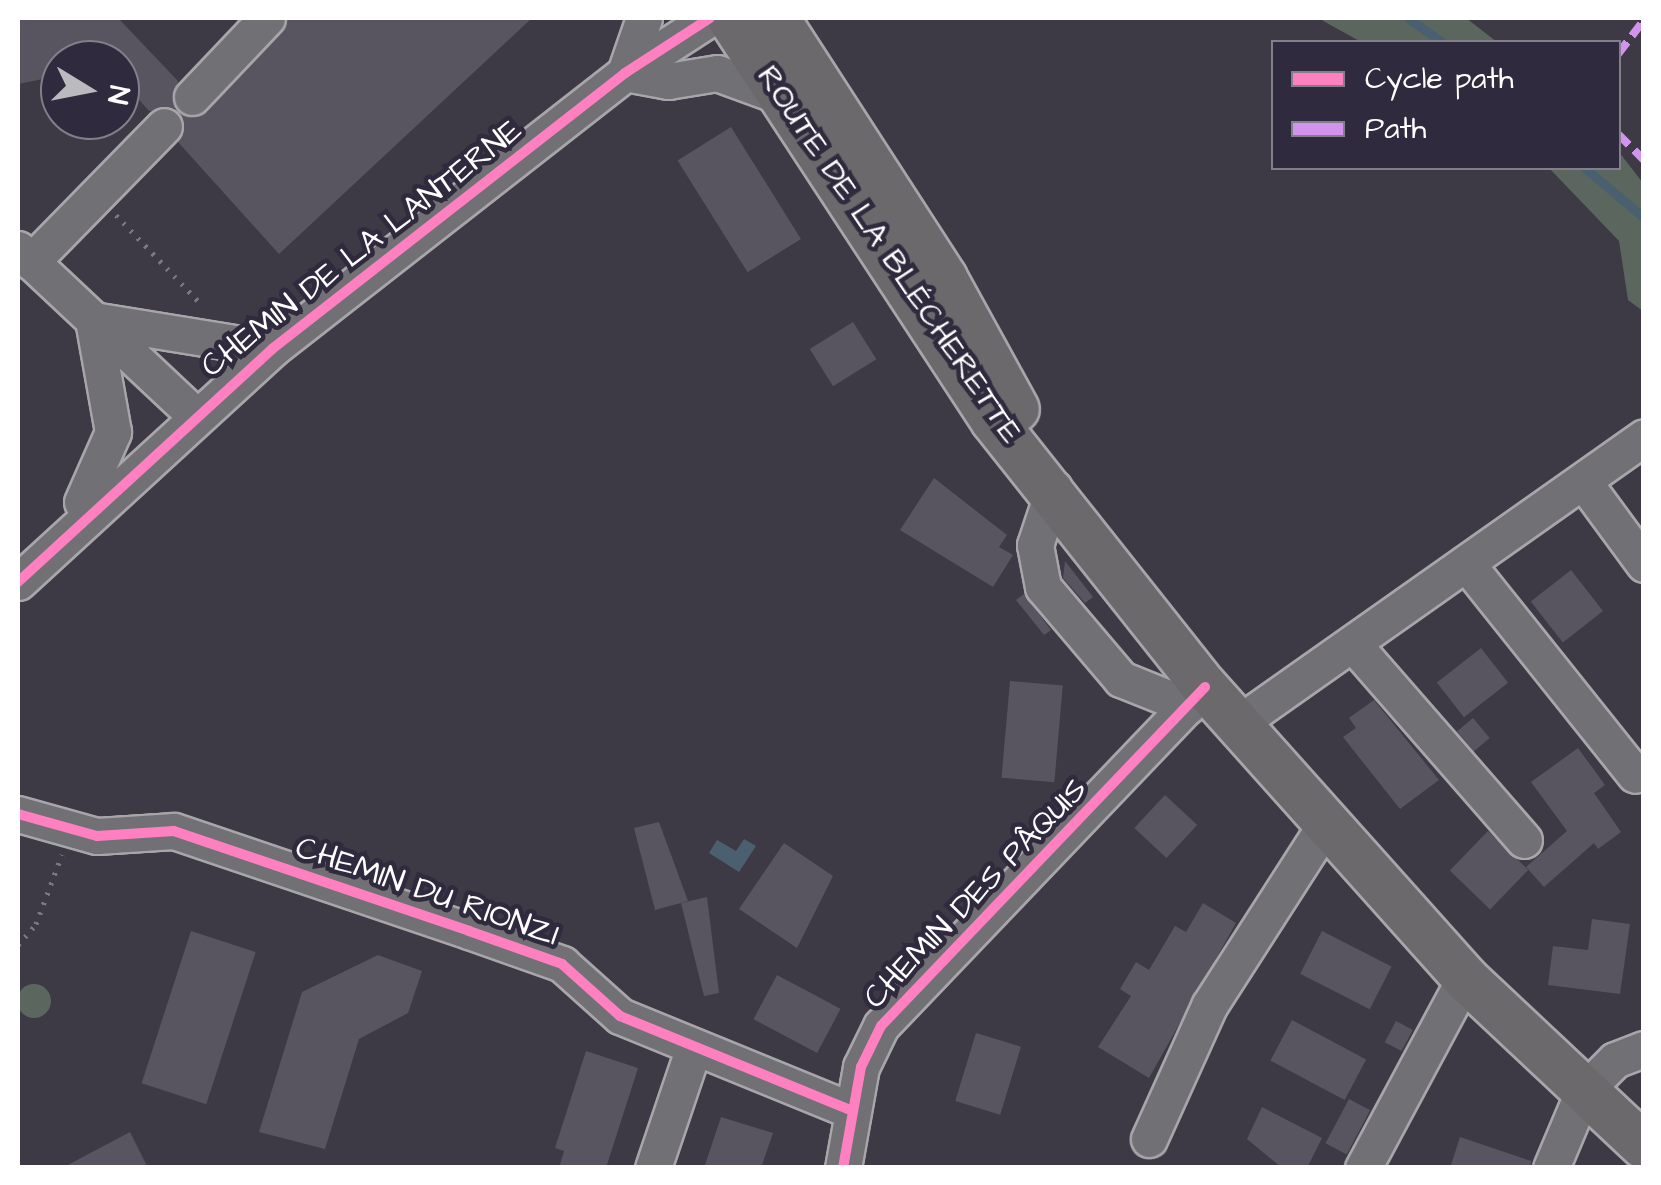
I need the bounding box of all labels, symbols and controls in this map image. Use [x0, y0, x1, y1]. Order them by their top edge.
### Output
north arrow [40, 40, 140, 140]
legend [1271, 40, 1621, 170]
text: Cycle path [1365, 58, 1514, 100]
street label: ROUTE DE LA BLÉCHERETTE [748, 59, 1030, 451]
text: N [97, 83, 139, 107]
text: Path [1365, 108, 1426, 150]
street label: CHEMIN DE LA LANTERNE [194, 112, 530, 386]
street label: CHEMIN DES PÂQUIS [856, 771, 1096, 1017]
street label: CHEMIN DU RIONZI [290, 829, 564, 955]

